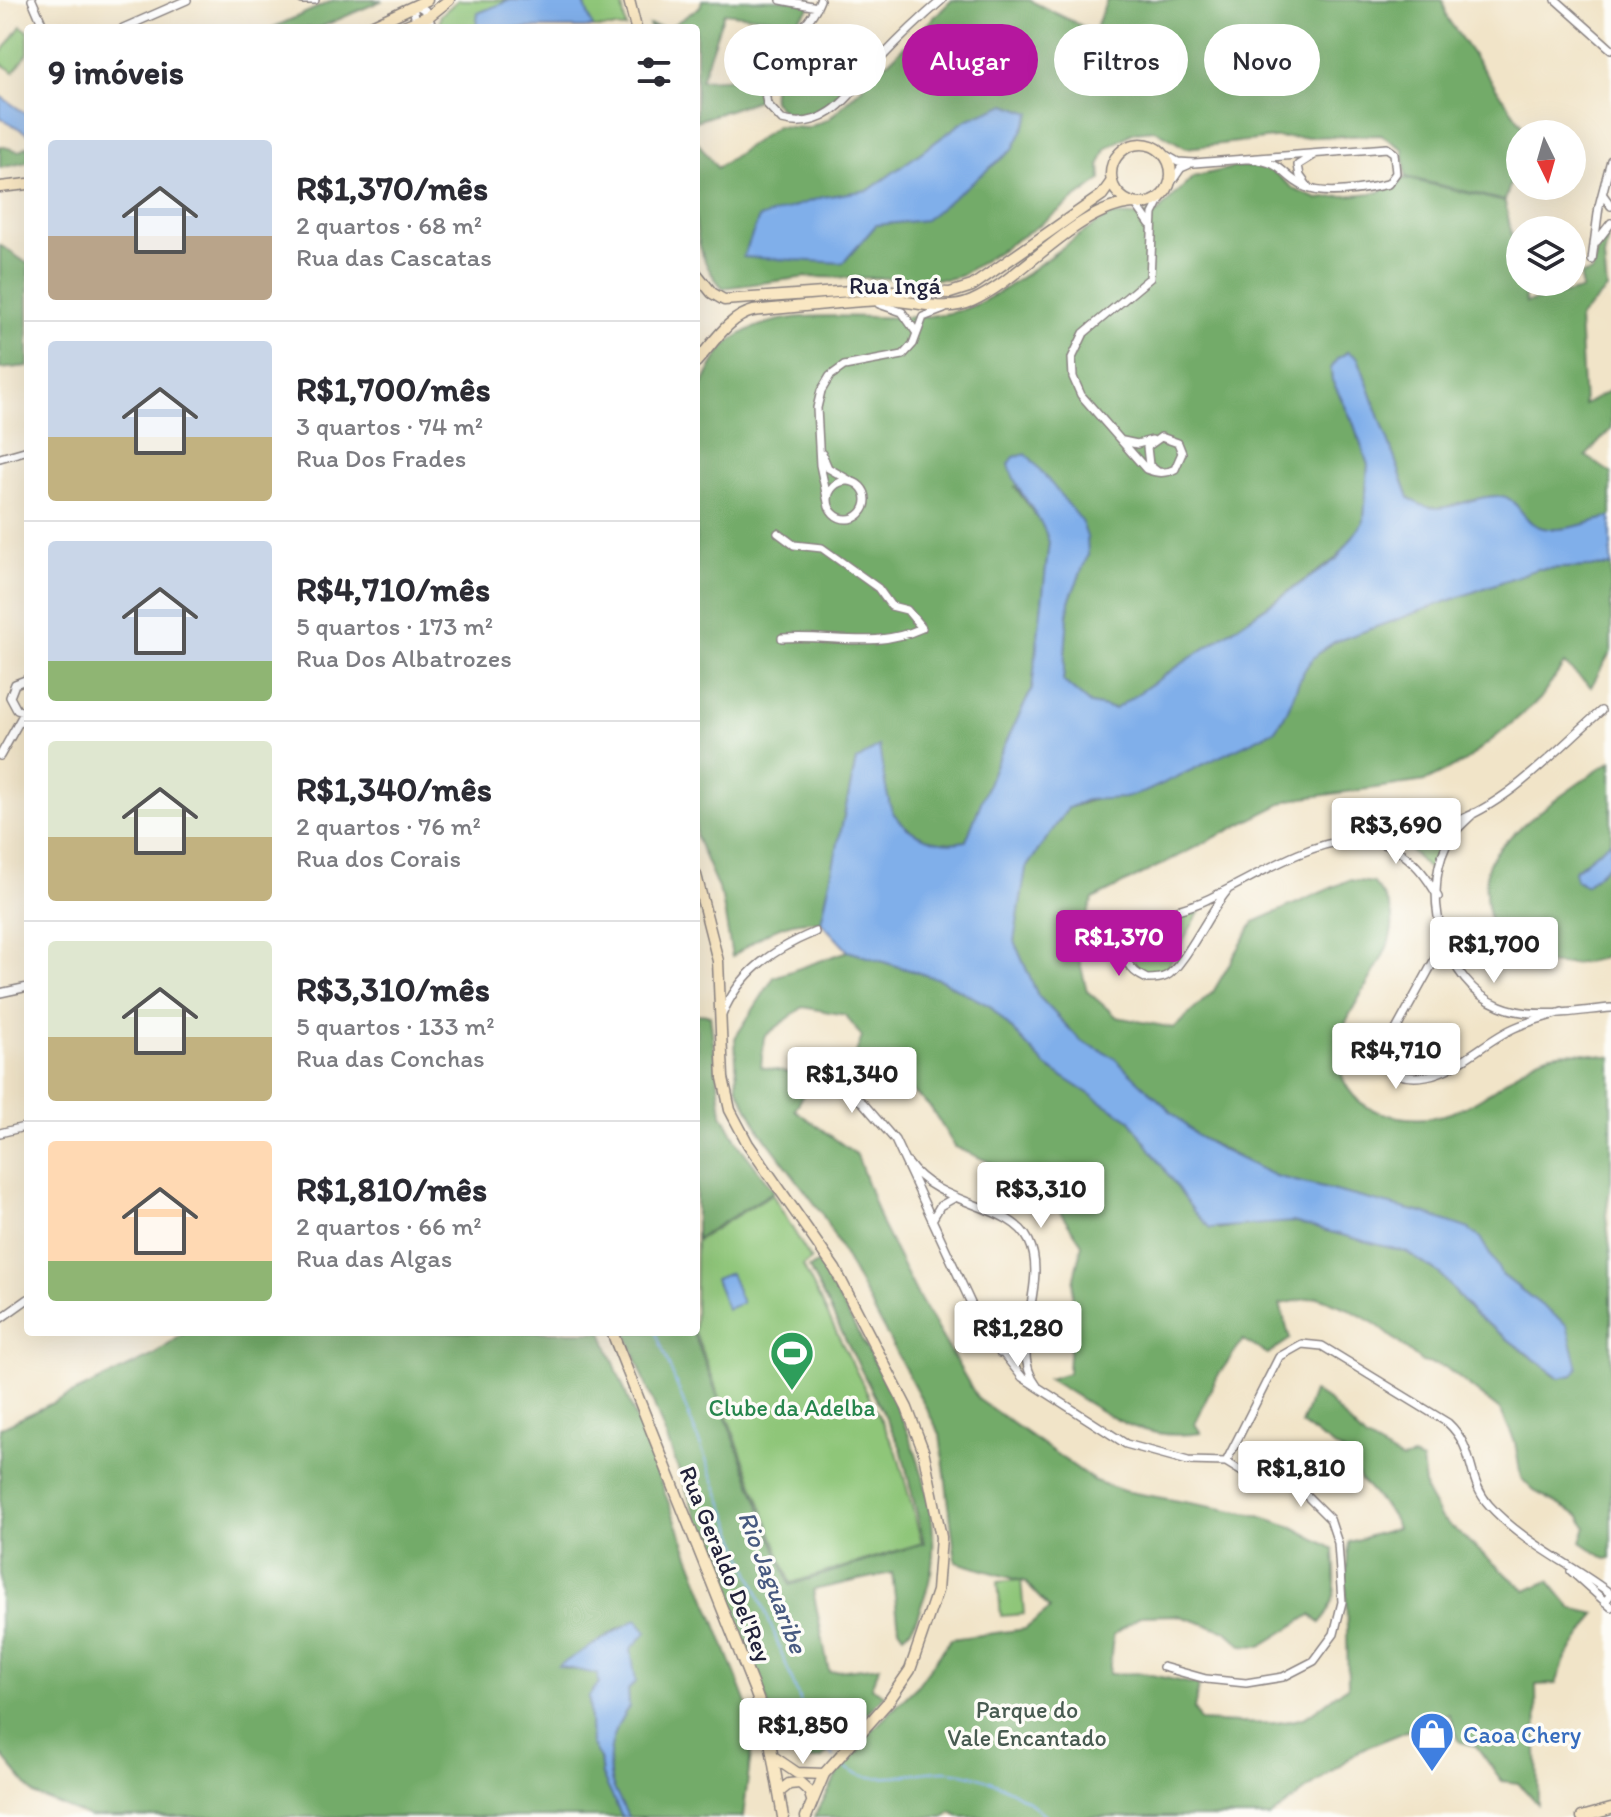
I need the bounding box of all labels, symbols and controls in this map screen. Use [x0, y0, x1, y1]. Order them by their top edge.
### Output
chip: Comprar [724, 24, 886, 96]
chip: Alugar [902, 24, 1038, 96]
chip: Filtros [1054, 24, 1188, 96]
chip: Novo [1204, 24, 1320, 96]
icon: filters [632, 50, 676, 94]
text: 9 imóveis [48, 52, 184, 93]
north arrow [1506, 120, 1586, 200]
map controls [1506, 120, 1586, 296]
text: R$1,370/mês [296, 168, 488, 209]
icon: home [112, 172, 208, 268]
text: 2 quartos · 68 m² [296, 209, 482, 241]
button: layers [1506, 216, 1586, 296]
text: Rua das Cascatas [296, 241, 492, 273]
street label: Rua Ingá [849, 271, 942, 300]
text: R$1,700/mês [296, 369, 491, 410]
icon: home [112, 373, 208, 469]
text: 3 quartos · 74 m² [296, 410, 483, 442]
text: Rua Dos Frades [296, 442, 466, 474]
text: R$4,710/mês [296, 569, 490, 610]
icon: home [112, 573, 208, 669]
text: 5 quartos · 173 m² [296, 610, 493, 642]
text: Rua Dos Albatrozes [296, 642, 512, 674]
text: R$1,340/mês [296, 769, 492, 810]
icon: home [112, 773, 208, 869]
pin: R$3,690 [1322, 798, 1470, 866]
text: R$3,690 [1350, 808, 1442, 840]
text: 2 quartos · 76 m² [296, 810, 481, 842]
text: Rua dos Corais [296, 842, 461, 874]
pin: R$1,370 [1045, 910, 1193, 978]
pin: R$1,700 [1420, 917, 1568, 985]
text: R$1,370 [1074, 920, 1164, 952]
text: R$1,700 [1448, 927, 1540, 959]
text: R$3,310/mês [296, 969, 490, 1010]
icon: home [112, 973, 208, 1069]
text: 5 quartos · 133 m² [296, 1010, 495, 1042]
pin: R$4,710 [1322, 1023, 1470, 1091]
text: R$4,710 [1350, 1033, 1442, 1065]
text: Rua das Conchas [296, 1042, 485, 1074]
pin: R$1,340 [778, 1047, 926, 1115]
text: R$1,340 [806, 1057, 898, 1089]
pin: R$3,310 [967, 1162, 1115, 1230]
text: R$1,810/mês [296, 1169, 487, 1210]
text: R$3,310 [995, 1172, 1087, 1204]
icon: home [112, 1173, 208, 1269]
text: 2 quartos · 66 m² [296, 1210, 482, 1242]
text: Rua das Algas [296, 1242, 452, 1274]
pin: R$1,280 [944, 1301, 1092, 1369]
text: R$1,280 [972, 1311, 1064, 1343]
sports icon: Clube da Adelba [768, 1329, 816, 1392]
place label: Clube da Adelba [709, 1393, 876, 1422]
pin: R$1,810 [1227, 1441, 1375, 1509]
text: R$1,810 [1256, 1451, 1346, 1483]
street label: Rua Geraldo Del'Rey [673, 1462, 779, 1666]
water label: Rio Jaguaribe [731, 1506, 815, 1659]
park label: Parque do Vale Encantado [947, 1695, 1107, 1752]
pin: R$1,850 [729, 1698, 877, 1766]
text: R$1,850 [757, 1708, 849, 1740]
shop icon: Caoa Chery [1408, 1710, 1456, 1773]
place label: Caoa Chery [1463, 1720, 1582, 1749]

